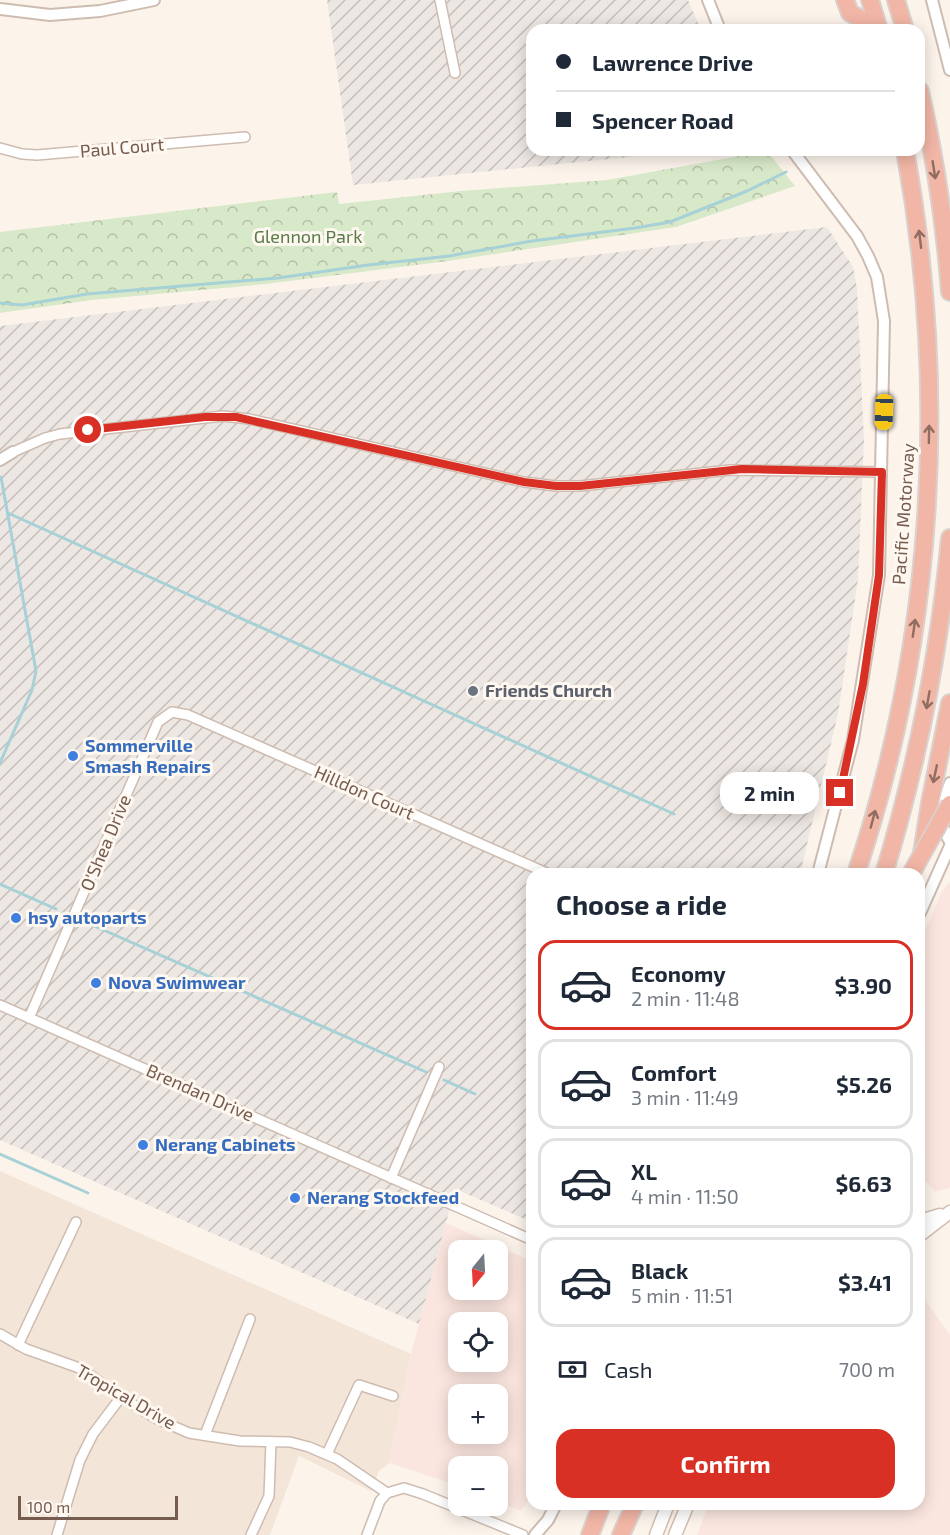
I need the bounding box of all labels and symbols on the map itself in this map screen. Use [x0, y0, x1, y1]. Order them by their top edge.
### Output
street label: Paul Court [79, 132, 165, 162]
one-way arrow [929, 159, 940, 179]
park label: Glennon Park [254, 225, 362, 247]
one-way arrow [914, 230, 925, 250]
car [874, 394, 894, 430]
route start [74, 416, 101, 443]
one-way arrow [923, 425, 935, 445]
street label: Pacific Motorway [887, 442, 919, 585]
one-way arrow [909, 619, 920, 639]
place label: Friends Church [485, 679, 612, 701]
marker: Friends Church [466, 684, 480, 698]
one-way arrow [923, 689, 934, 709]
place label: Sommerville Smash Repairs [85, 734, 211, 777]
marker: Sommerville Smash Repairs [66, 749, 80, 763]
street label: Hilldon Court [311, 760, 418, 824]
one-way arrow [929, 764, 940, 784]
callout: 2 min [720, 772, 819, 814]
route end [826, 779, 853, 806]
street label: O'Shea Drive [75, 791, 135, 894]
one-way arrow [868, 810, 879, 829]
place label: hsy autoparts [28, 906, 147, 928]
marker: hsy autoparts [9, 911, 23, 925]
place label: Nova Swimwear [108, 971, 246, 993]
marker: Nova Swimwear [89, 976, 103, 990]
street label: Brendan Drive [143, 1059, 258, 1126]
place label: Nerang Cabinets [155, 1133, 296, 1155]
marker: Nerang Cabinets [136, 1138, 150, 1152]
place label: Nerang Stockfeed [307, 1186, 459, 1208]
marker: Nerang Stockfeed [288, 1191, 302, 1205]
north arrow [448, 1240, 508, 1300]
street label: Tropical Drive [73, 1359, 180, 1433]
scale bar [18, 1493, 178, 1520]

